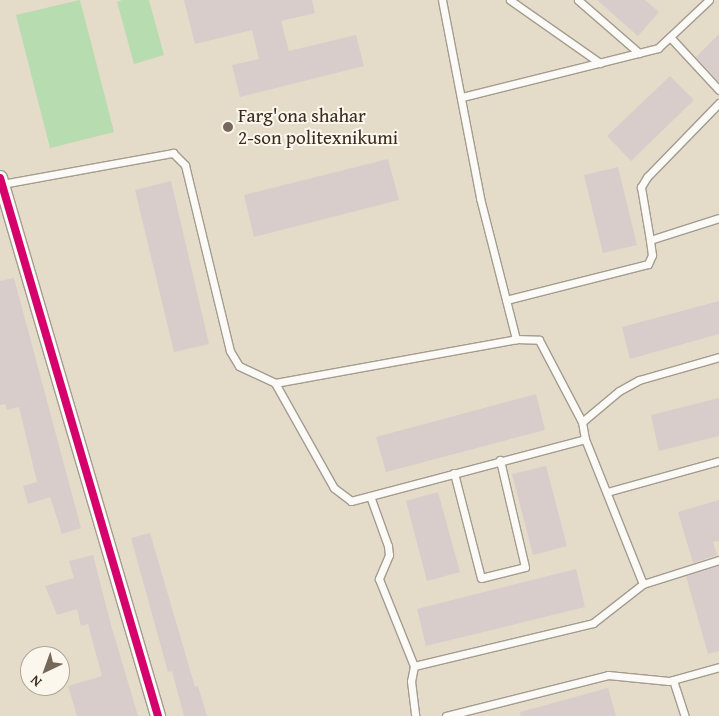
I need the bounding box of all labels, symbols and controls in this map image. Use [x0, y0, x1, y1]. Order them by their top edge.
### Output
place label: Farg'ona shahar 2-son politexnikumi [238, 105, 398, 149]
marker: Farg'ona shahar 2-son politexnikumi [222, 121, 234, 133]
north arrow [20, 646, 70, 696]
text: N [25, 671, 46, 692]

